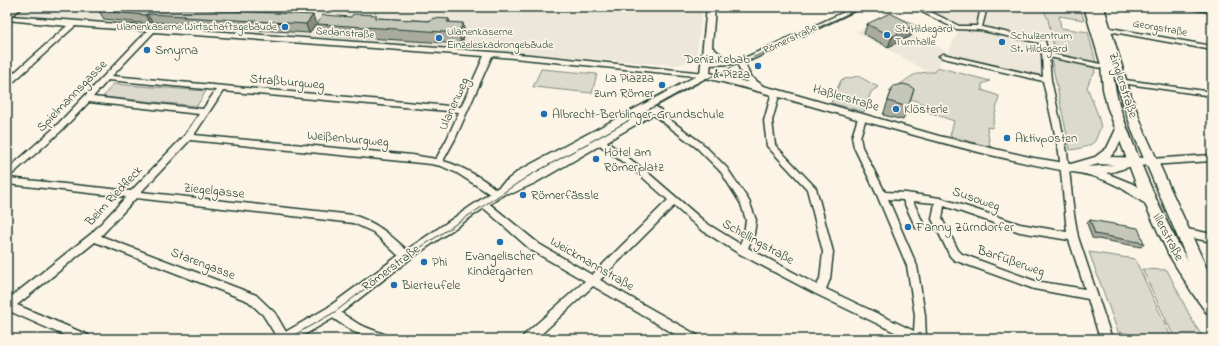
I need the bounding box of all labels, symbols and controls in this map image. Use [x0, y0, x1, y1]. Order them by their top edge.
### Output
street label: Georgstraße [1131, 15, 1189, 42]
place label: Ulanenkaserne Wirtschaftsgebäude [116, 19, 277, 36]
street label: Römerstraße [760, 19, 820, 59]
place label: St. Hildegard Turnhalle [895, 21, 953, 50]
marker: Ulanenkaserne Wirtschaftsgebäude [280, 22, 290, 32]
street label: Sedanstraße [315, 23, 375, 43]
place label: Ulanenkaserne Einzeleskadrongebäude [447, 24, 553, 54]
place label: Schulzentrum St. Hildegard [1010, 28, 1073, 58]
marker: St. Hildegard Turnhalle [882, 30, 892, 40]
marker: Ulanenkaserne Einzeleskadrongebäude [434, 33, 444, 43]
marker: Schulzentrum St. Hildegard [997, 37, 1007, 47]
place label: Smyrna [155, 41, 198, 61]
marker: Smyrna [142, 45, 152, 55]
place label: Deniz Kebab & Pizza [683, 50, 750, 84]
street label: Zinglerstraße [1102, 50, 1143, 121]
street label: Spielmannsgasse [32, 55, 112, 137]
marker: Deniz Kebab & Pizza [753, 61, 763, 71]
street label: Straßburgweg [249, 69, 325, 96]
place label: La Piazza zum Römer [594, 69, 655, 103]
street label: Ulanenweg [434, 74, 475, 134]
street label: Haßlerstraße [811, 79, 881, 117]
marker: La Piazza zum Römer [657, 80, 667, 90]
place label: Klösterle [904, 100, 948, 119]
marker: Klösterle [891, 104, 901, 114]
place label: Albrecht-Berblinger-Grundschule [552, 105, 724, 125]
marker: Albrecht-Berblinger-Grundschule [539, 109, 549, 119]
street label: Weißenburgweg [306, 126, 390, 153]
place label: Aktivposten [1015, 129, 1077, 148]
marker: Aktivposten [1002, 133, 1012, 143]
place label: Hotel am Römerplatz [604, 143, 664, 177]
marker: Hotel am Römerplatz [591, 154, 601, 164]
street label: Beim Riedfleck [80, 161, 147, 231]
street label: Ziegelgasse [182, 178, 246, 205]
street label: Susoweg [949, 182, 1003, 217]
place label: Römerfässle [531, 186, 599, 205]
marker: Römerfässle [518, 190, 528, 200]
street label: Illerstraße [1147, 210, 1189, 265]
street label: Schellingstraße [718, 214, 798, 271]
place label: Fanny Zürndorfer [915, 218, 1015, 238]
marker: Fanny Zürndorfer [903, 222, 913, 232]
street label: Weickmannstraße [546, 232, 638, 296]
marker: Evangelischer Kindergarten [495, 237, 505, 247]
street label: Römerstraße [358, 240, 424, 296]
street label: Barfüßerweg [973, 240, 1047, 282]
street label: Starengasse [168, 243, 238, 286]
place label: Evangelischer Kindergarten [465, 247, 536, 282]
place label: Phi [432, 253, 447, 272]
marker: Phi [419, 257, 429, 267]
place label: Bierteufele [401, 276, 461, 295]
marker: Bierteufele [389, 280, 399, 290]

